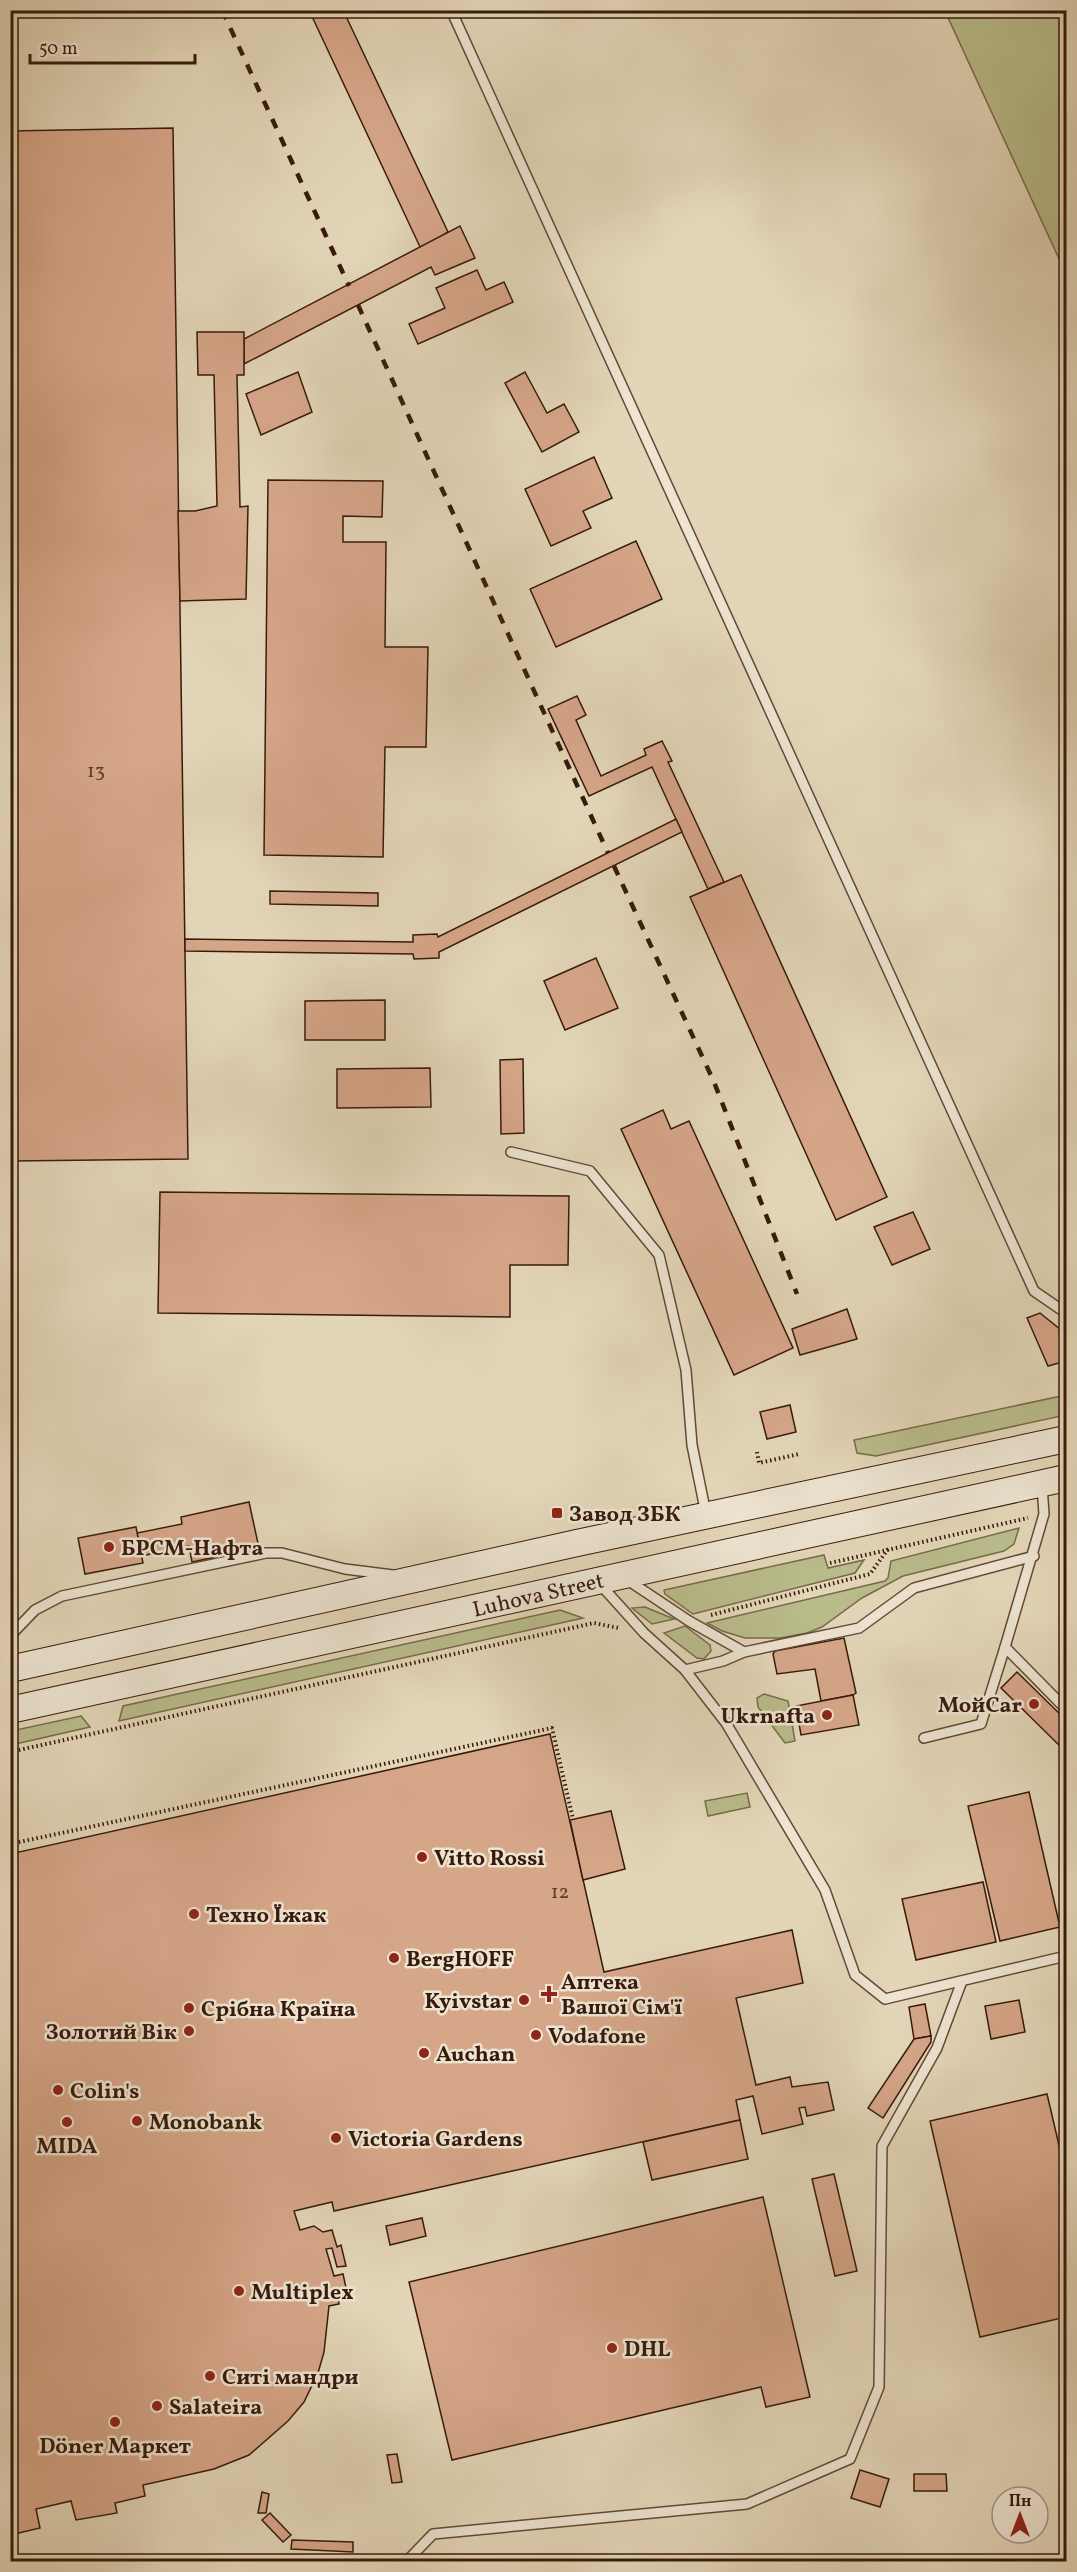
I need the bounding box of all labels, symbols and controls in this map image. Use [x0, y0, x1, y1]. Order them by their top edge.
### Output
scale bar [30, 27, 195, 65]
text: 50 m [39, 37, 78, 62]
house number: 13 [87, 758, 105, 786]
place label: Завод ЗБК [569, 1500, 681, 1531]
marker: Завод ЗБК [550, 1506, 564, 1520]
place label: БРСМ-Нафта [121, 1534, 264, 1565]
marker: БРСМ-Нафта [102, 1540, 116, 1554]
street label: Luhova Street [470, 1566, 608, 1627]
place label: МойCar [938, 1691, 1023, 1722]
marker: МойCar [1027, 1697, 1041, 1711]
place label: Ukrnafta [721, 1702, 815, 1733]
marker: Ukrnafta [820, 1708, 834, 1722]
place label: Vitto Rossi [434, 1844, 545, 1875]
marker: Vitto Rossi [415, 1850, 429, 1864]
house number: 12 [551, 1879, 569, 1907]
place label: Техно Їжак [206, 1901, 326, 1932]
marker: Техно Їжак [187, 1907, 201, 1921]
place label: BergHOFF [406, 1945, 514, 1976]
marker: BergHOFF [387, 1951, 401, 1965]
place label: Аптека Вашої Сім'ї [561, 1968, 683, 2024]
place label: Kyivstar [425, 1987, 513, 2018]
marker: Аптека Вашої Сім'ї [542, 1987, 556, 2001]
marker: Kyivstar [517, 1993, 531, 2007]
place label: Срібна Країна [201, 1995, 356, 2026]
marker: Срібна Країна [182, 2001, 196, 2015]
place label: Золотий Вік [46, 2018, 177, 2049]
place label: Vodafone [548, 2022, 646, 2053]
marker: Золотий Вік [182, 2024, 196, 2038]
marker: Vodafone [529, 2028, 543, 2042]
place label: Auchan [436, 2040, 515, 2071]
marker: Auchan [417, 2046, 431, 2060]
place label: Colin's [70, 2077, 139, 2108]
marker: Colin's [51, 2083, 65, 2097]
place label: Monobank [149, 2108, 262, 2139]
marker: Monobank [130, 2114, 144, 2128]
marker: MIDA [60, 2115, 74, 2129]
place label: Victoria Gardens [348, 2125, 523, 2156]
marker: Victoria Gardens [329, 2131, 343, 2145]
place label: MIDA [37, 2132, 98, 2163]
place label: Multiplex [251, 2278, 354, 2309]
marker: Multiplex [232, 2284, 246, 2298]
place label: DHL [624, 2335, 671, 2366]
marker: DHL [605, 2341, 619, 2355]
place label: Ситі мандри [222, 2363, 359, 2394]
marker: Ситі мандри [203, 2369, 217, 2383]
place label: Salateira [169, 2393, 262, 2424]
marker: Salateira [150, 2399, 164, 2413]
marker: Döner Маркет [108, 2415, 122, 2429]
place label: Döner Маркет [39, 2432, 191, 2463]
north arrow [990, 2485, 1050, 2545]
text: Пн [1009, 2491, 1031, 2513]

